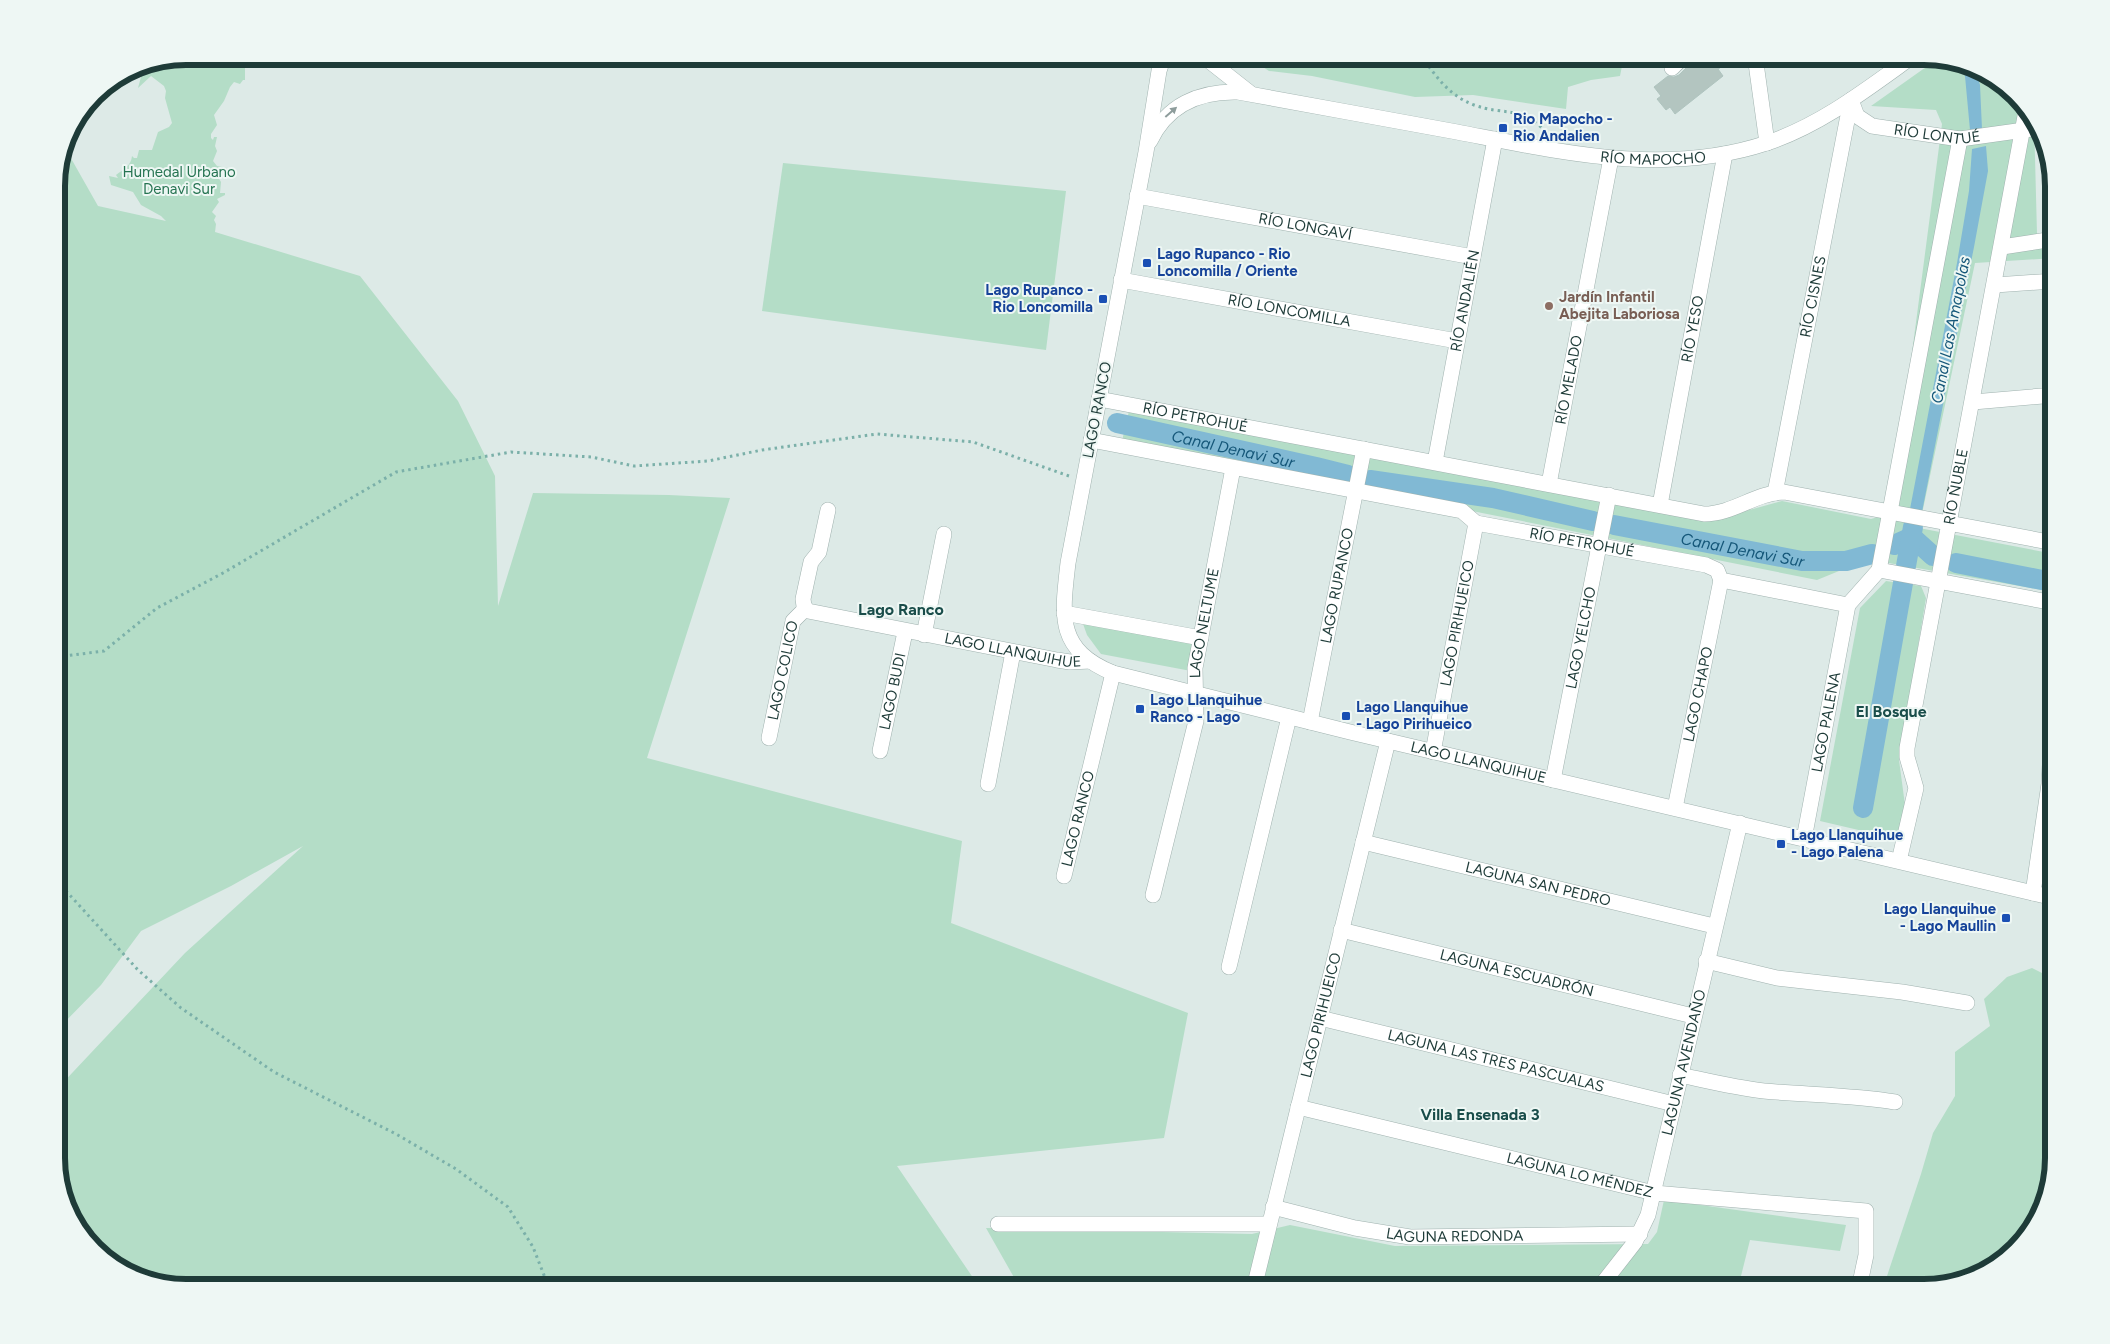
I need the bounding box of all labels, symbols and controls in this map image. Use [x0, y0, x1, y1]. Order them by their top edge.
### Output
one-way arrow [1165, 106, 1177, 118]
place label: Rio Mapocho - Rio Andalien [1513, 110, 1613, 145]
street label: RÍO LONTUÉ [1893, 120, 1982, 148]
marker: Rio Mapocho - Rio Andalien [1497, 122, 1509, 134]
street label: RÍO MAPOCHO [1599, 148, 1707, 169]
park label: Humedal Urbano Denavi Sur [122, 163, 236, 198]
street label: RÍO LONGAVÍ [1257, 209, 1354, 244]
place label: Lago Rupanco - Rio Loncomilla / Oriente [1157, 245, 1298, 280]
street label: RÍO ANDALIÉN [1447, 248, 1483, 353]
street label: RÍO CISNES [1796, 254, 1830, 339]
water label: Canal Las Amapolas [1927, 255, 1974, 405]
marker: Lago Rupanco - Rio Loncomilla / Oriente [1141, 257, 1153, 269]
place label: Lago Rupanco - Rio Loncomilla [985, 281, 1093, 316]
place label: Jardín Infantil Abejita Laboriosa [1559, 288, 1680, 323]
street label: RÍO LONCOMILLA [1226, 291, 1352, 331]
marker: Lago Rupanco - Rio Loncomilla [1097, 293, 1109, 305]
street label: RÍO YESO [1678, 294, 1708, 364]
marker: Jardín Infantil Abejita Laboriosa [1543, 300, 1555, 312]
street label: RÍO MELADO [1552, 334, 1586, 426]
street label: LAGO RANCO [1079, 360, 1115, 460]
street label: RÍO PETROHUÉ [1141, 399, 1249, 436]
water label: Canal Denavi Sur [1170, 426, 1297, 472]
street label: RÍO ÑUBLE [1940, 447, 1972, 526]
street label: RÍO PETROHUÉ [1528, 524, 1636, 561]
street label: LAGO RUPANCO [1317, 526, 1357, 645]
water label: Canal Denavi Sur [1679, 529, 1806, 571]
street label: LAGO PIRIHUEICO [1437, 559, 1478, 688]
street label: LAGO NELTUME [1186, 566, 1223, 678]
street label: LAGO YELCHO [1562, 585, 1600, 690]
district label: Lago Ranco [858, 600, 944, 619]
street label: LAGO COLICO [764, 619, 802, 722]
street label: LAGO LLANQUIHUE [943, 629, 1082, 671]
street label: LAGO CHAPO [1680, 645, 1716, 744]
street label: LAGO BUDI [876, 651, 909, 732]
street label: LAGO PALENA [1808, 670, 1844, 774]
place label: Lago Llanquihue Ranco - Lago [1150, 691, 1263, 726]
place label: Lago Llanquihue - Lago Pirihueico [1356, 698, 1472, 733]
district label: El Bosque [1855, 702, 1927, 721]
marker: Lago Llanquihue Ranco - Lago [1134, 703, 1146, 715]
marker: Lago Llanquihue - Lago Pirihueico [1340, 710, 1352, 722]
street label: LAGO LLANQUIHUE [1409, 738, 1548, 787]
street label: LAGO RANCO [1058, 769, 1098, 868]
place label: Lago Llanquihue - Lago Palena [1791, 826, 1904, 861]
marker: Lago Llanquihue - Lago Palena [1775, 838, 1787, 850]
street label: LAGUNA SAN PEDRO [1464, 858, 1612, 910]
place label: Lago Llanquihue - Lago Maullin [1884, 900, 1997, 935]
marker: Lago Llanquihue - Lago Maullin [2000, 912, 2012, 924]
street label: LAGUNA ESCUADRÓN [1438, 945, 1596, 1000]
street label: LAGO PIRIHUEICO [1297, 951, 1345, 1079]
street label: LAGUNA AVENDAÑO [1658, 988, 1710, 1137]
street label: LAGUNA LAS TRES PASCUALAS [1386, 1026, 1606, 1096]
district label: Villa Ensenada 3 [1420, 1105, 1540, 1124]
street label: LAGUNA LO MÉNDEZ [1505, 1149, 1655, 1201]
street label: LAGUNA REDONDA [1385, 1224, 1523, 1247]

